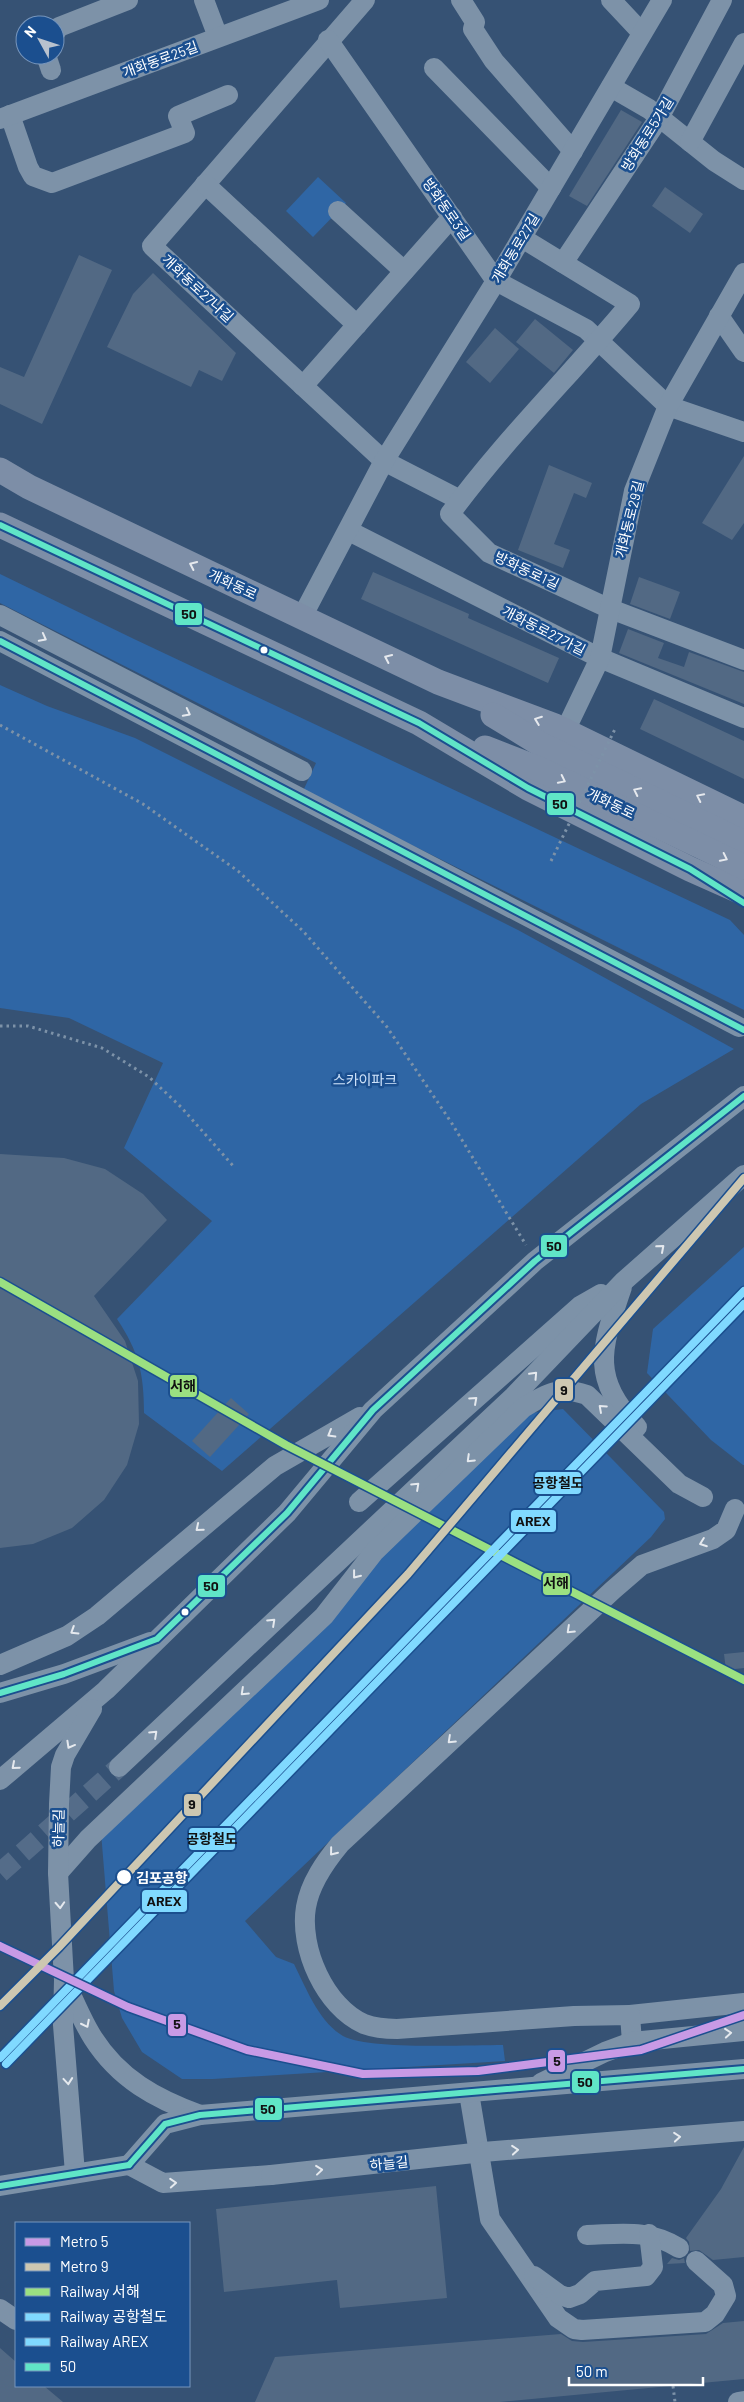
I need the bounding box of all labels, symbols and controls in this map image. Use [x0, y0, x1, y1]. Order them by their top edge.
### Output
north arrow [15, 15, 65, 65]
text: N [20, 22, 39, 40]
street label: 개화동로25길 [120, 37, 200, 81]
street label: 방화동로5가길 [617, 94, 677, 174]
street label: 방화동로3길 [419, 175, 475, 243]
street label: 개화동로27길 [487, 210, 543, 286]
street label: 개화동로27나길 [159, 251, 237, 325]
street label: 개화동로29길 [611, 479, 647, 559]
street label: 방화동로1길 [492, 548, 562, 592]
one-way arrow [190, 562, 199, 572]
street label: 개화동로 [206, 565, 260, 603]
line badge: 50 [174, 602, 203, 626]
street label: 개화동로27가길 [499, 602, 589, 658]
text: 50 [181, 605, 197, 622]
one-way arrow [38, 632, 47, 642]
unlabelled marker [259, 645, 269, 655]
one-way arrow [384, 653, 393, 664]
one-way arrow [182, 707, 191, 717]
one-way arrow [534, 716, 543, 726]
one-way arrow [557, 774, 566, 784]
street label: 개화동로 [584, 784, 638, 822]
one-way arrow [633, 787, 642, 798]
line badge: 50 [546, 792, 575, 816]
one-way arrow [696, 793, 705, 803]
text: 50 [552, 795, 568, 812]
one-way arrow [719, 851, 728, 862]
park label: 스카이파크 [333, 1071, 397, 1088]
line badge: 50 [540, 1234, 568, 1258]
text: 50 [546, 1237, 562, 1254]
one-way arrow [655, 1245, 664, 1254]
one-way arrow [528, 1371, 537, 1380]
line badge: 서해 [169, 1374, 198, 1398]
text: 서해 [170, 1377, 196, 1394]
line badge: 9 [554, 1378, 574, 1402]
text: 9 [560, 1381, 568, 1398]
one-way arrow [468, 1397, 477, 1406]
one-way arrow [598, 1405, 607, 1414]
one-way arrow [327, 1428, 336, 1438]
one-way arrow [467, 1453, 476, 1462]
line badge: 공항철도 [534, 1471, 582, 1495]
text: 공항철도 [532, 1474, 584, 1491]
one-way arrow [410, 1483, 419, 1492]
line badge: AREX [510, 1509, 557, 1533]
text: AREX [516, 1512, 551, 1529]
one-way arrow [195, 1523, 204, 1532]
one-way arrow [700, 1537, 708, 1547]
one-way arrow [354, 1569, 362, 1578]
line badge: 서해 [542, 1572, 571, 1596]
line badge: 50 [197, 1574, 226, 1598]
text: 서해 [543, 1574, 569, 1591]
text: 50 [203, 1577, 219, 1594]
unlabelled marker [180, 1607, 190, 1617]
one-way arrow [267, 1619, 276, 1628]
one-way arrow [567, 1624, 576, 1633]
one-way arrow [70, 1625, 79, 1635]
one-way arrow [241, 1686, 250, 1695]
one-way arrow [148, 1731, 157, 1740]
one-way arrow [448, 1734, 457, 1743]
one-way arrow [67, 1740, 77, 1749]
one-way arrow [12, 1760, 21, 1769]
line badge: 9 [183, 1793, 202, 1817]
text: 9 [188, 1795, 196, 1812]
street label: 하늘길 [49, 1809, 67, 1847]
line badge: 공항철도 [188, 1827, 236, 1851]
text: 공항철도 [186, 1830, 238, 1847]
one-way arrow [330, 1847, 339, 1856]
marker: 김포공항 [115, 1868, 133, 1886]
place label: 김포공항 [136, 1869, 188, 1886]
line badge: AREX [141, 1889, 188, 1913]
text: AREX [147, 1892, 182, 1909]
one-way arrow [54, 1902, 65, 1910]
line badge: 5 [167, 2013, 187, 2037]
text: 5 [173, 2015, 181, 2032]
one-way arrow [80, 2018, 90, 2027]
one-way arrow [724, 2027, 732, 2038]
line badge: 5 [547, 2049, 566, 2073]
text: 5 [553, 2052, 561, 2069]
line badge: 50 [571, 2070, 600, 2094]
text: 50 [577, 2073, 593, 2090]
one-way arrow [62, 2077, 73, 2085]
line badge: 50 [254, 2097, 283, 2121]
text: 50 [260, 2100, 276, 2117]
one-way arrow [674, 2131, 682, 2142]
one-way arrow [512, 2145, 520, 2156]
street label: 하늘길 [369, 2153, 409, 2173]
one-way arrow [315, 2165, 323, 2176]
one-way arrow [169, 2177, 177, 2188]
legend [15, 2222, 190, 2387]
text: Metro 5 [60, 2232, 108, 2250]
text: Metro 9 [60, 2257, 108, 2275]
text: Railway 서해 [60, 2282, 140, 2300]
text: Railway 공항철도 [60, 2307, 167, 2325]
text: Railway AREX [60, 2332, 149, 2350]
scale bar [569, 2354, 703, 2386]
text: 50 [60, 2357, 76, 2375]
text: 50 m [576, 2362, 608, 2380]

